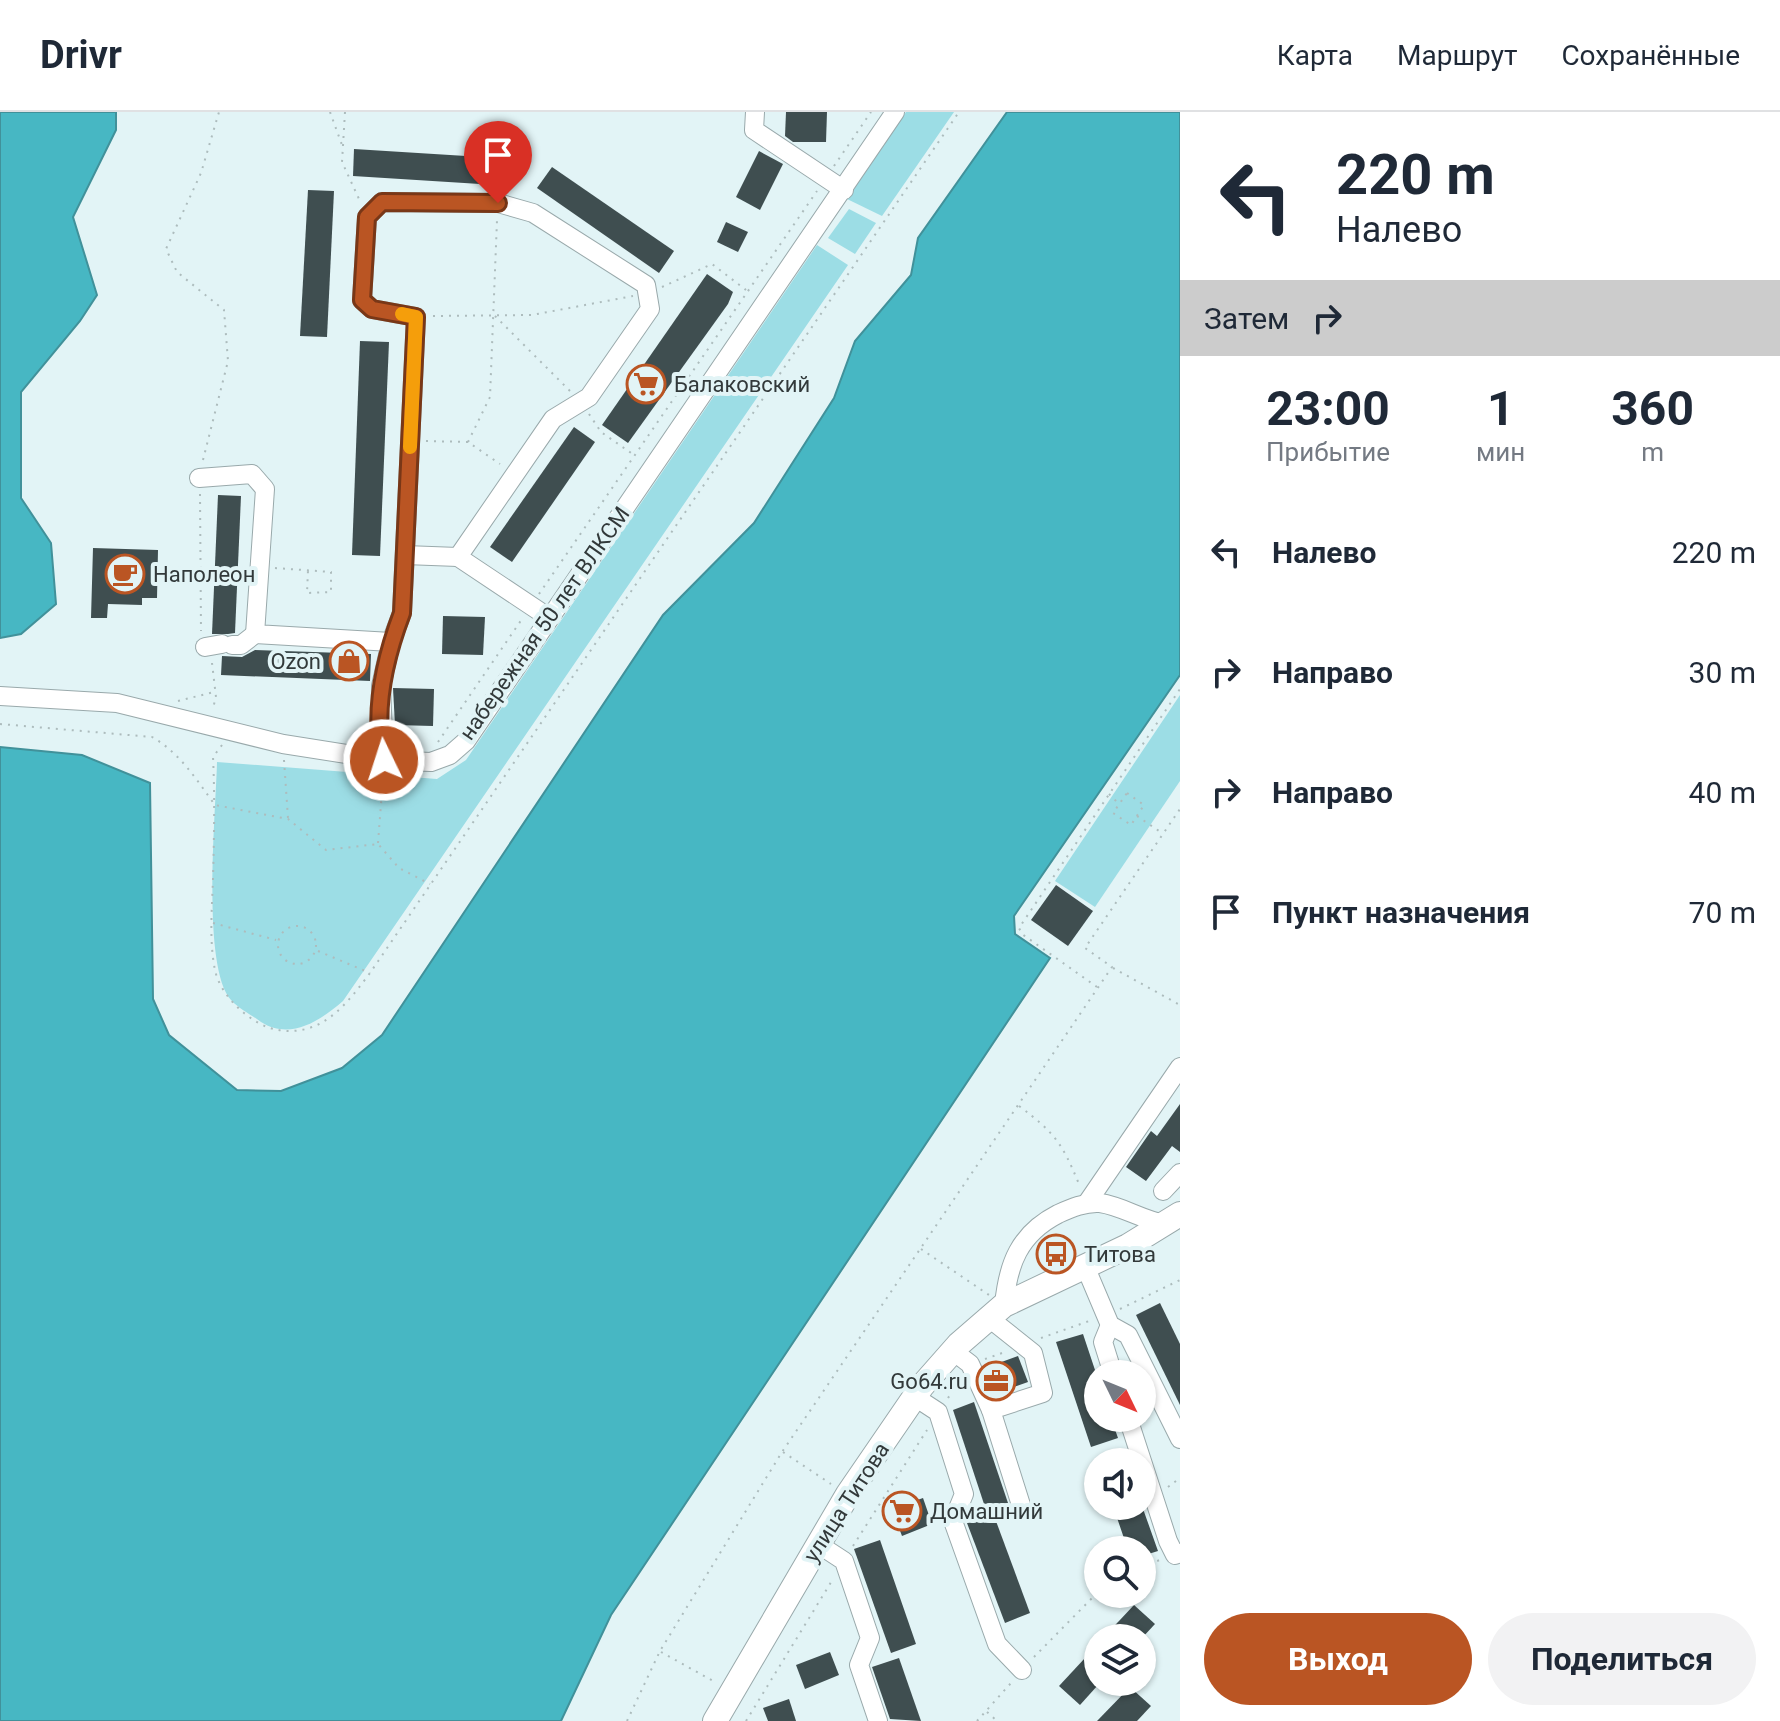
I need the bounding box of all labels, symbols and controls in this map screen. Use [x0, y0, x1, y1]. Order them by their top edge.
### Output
text: Drivr [40, 33, 122, 77]
text: Карта [1277, 39, 1353, 72]
text: Маршрут [1397, 39, 1517, 72]
text: Сохранённые [1561, 39, 1740, 72]
pin [464, 121, 532, 203]
icon: arrive [476, 133, 520, 177]
text: 220 m [1336, 142, 1495, 208]
icon: left [1204, 144, 1308, 248]
text: Налево [1336, 209, 1462, 251]
icon: right [1305, 296, 1349, 340]
text: Затем [1204, 301, 1289, 336]
supermarket icon: Балаковский [625, 363, 667, 405]
place label: Балаковский [674, 372, 810, 397]
text: 23:00 [1266, 380, 1390, 437]
text: 1 [1487, 380, 1514, 437]
text: 360 [1611, 380, 1694, 437]
text: Прибытие [1266, 437, 1390, 467]
text: мин [1476, 437, 1525, 467]
text: m [1641, 437, 1664, 467]
street label: набережная 50 лет ВЛКСМ [454, 502, 635, 745]
icon: left [1204, 530, 1248, 574]
text: Налево [1272, 535, 1376, 570]
text: 220 m [1672, 535, 1756, 570]
cafe icon: Наполеон [104, 553, 146, 595]
place label: Наполеон [153, 562, 255, 587]
shop icon: Ozon [328, 640, 370, 682]
place label: Ozon [270, 649, 321, 674]
icon: right [1204, 650, 1248, 694]
text: Направо [1272, 655, 1393, 690]
text: 30 m [1689, 655, 1756, 690]
position arrow [342, 718, 426, 802]
icon: right [1204, 770, 1248, 814]
text: Направо [1272, 775, 1393, 810]
text: 40 m [1689, 775, 1756, 810]
icon: arrive [1204, 890, 1248, 934]
text: Пункт назначения [1272, 895, 1530, 930]
text: 70 m [1689, 895, 1756, 930]
bus stop icon: Титова [1035, 1233, 1077, 1275]
place label: Титова [1084, 1242, 1156, 1267]
office icon: Go64.ru [975, 1360, 1017, 1402]
north arrow [1084, 1360, 1156, 1432]
map controls [1084, 1360, 1156, 1696]
place label: Go64.ru [890, 1369, 968, 1394]
street label: улица Титова [799, 1438, 894, 1567]
button: sound [1084, 1448, 1156, 1520]
supermarket icon: Домашний [881, 1490, 923, 1532]
place label: Домашний [930, 1499, 1043, 1524]
button: search [1084, 1536, 1156, 1608]
button: Выход [1204, 1613, 1472, 1705]
button: Поделиться [1488, 1613, 1756, 1705]
button: layers [1084, 1624, 1156, 1696]

